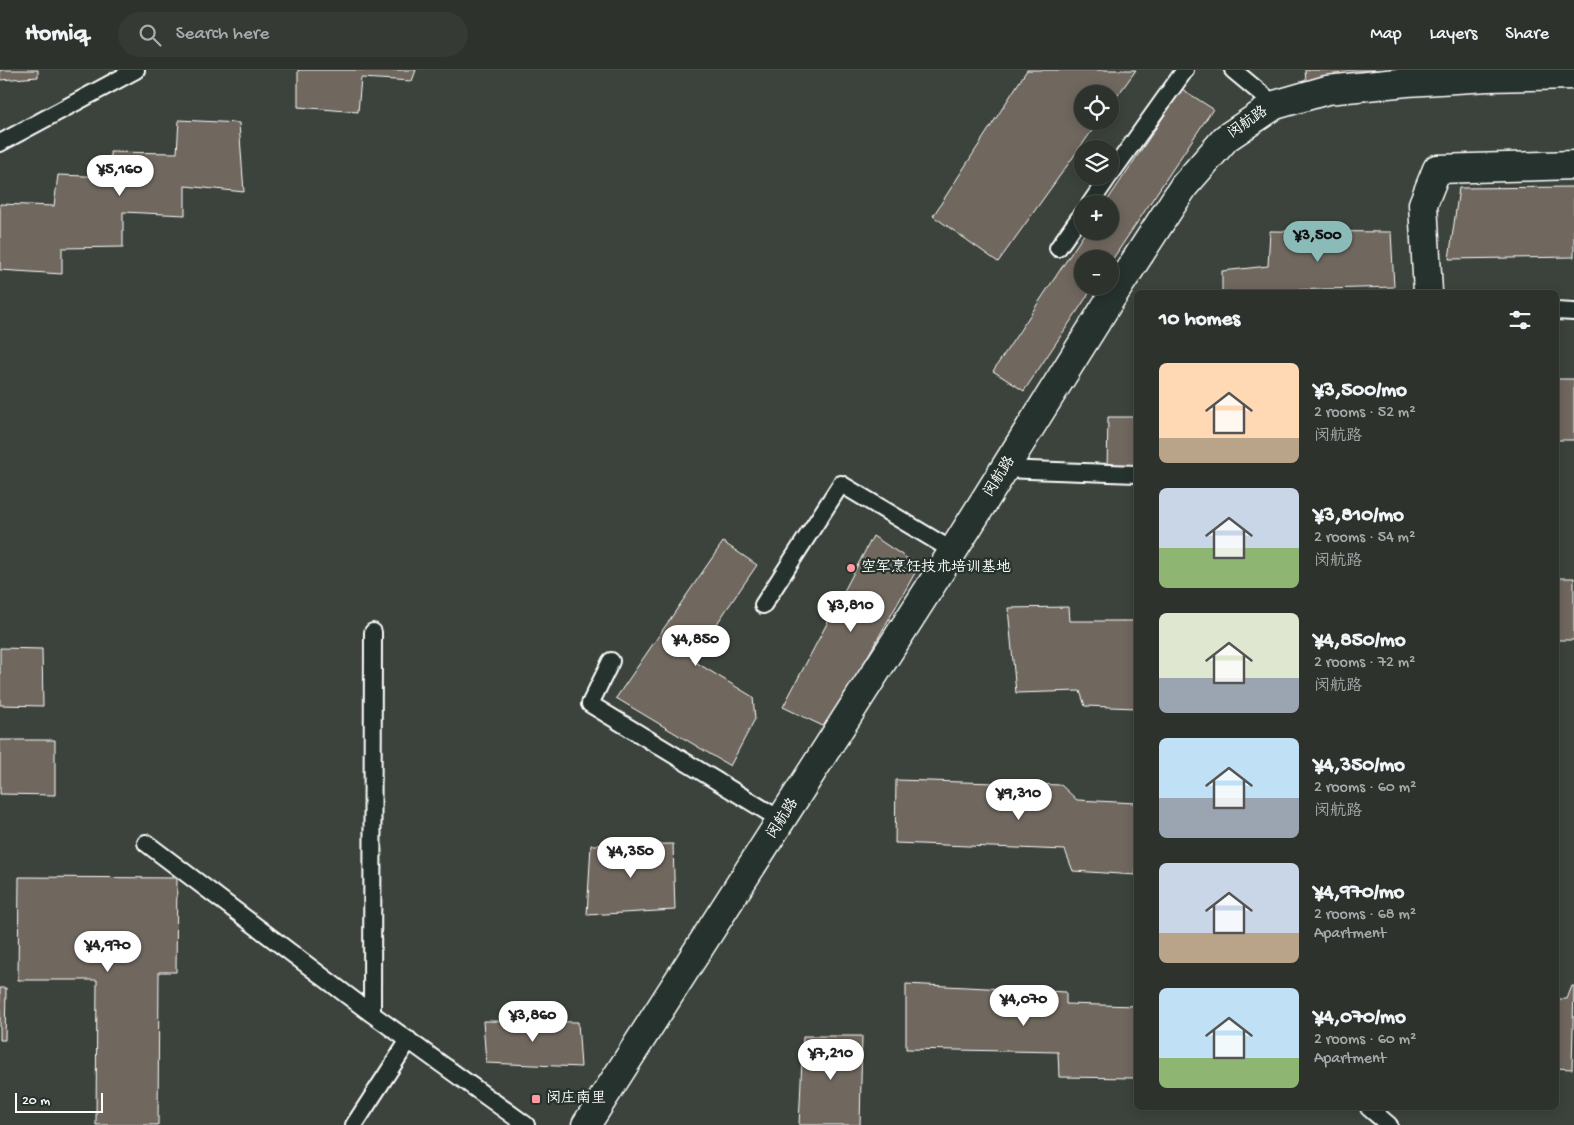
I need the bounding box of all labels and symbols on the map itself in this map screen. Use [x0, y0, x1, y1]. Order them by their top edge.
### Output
street label: 闵航路 [1224, 102, 1272, 143]
pin: ¥5,160 [79, 154, 161, 197]
pin: ¥3,500 [1277, 220, 1359, 263]
street label: 闵航路 [980, 453, 1020, 501]
place label: 空军烹饪技术培训基地 [861, 559, 1011, 577]
marker: 空军烹饪技术培训基地 [845, 562, 857, 574]
pin: ¥3,810 [810, 590, 892, 633]
pin: ¥4,850 [655, 624, 737, 667]
pin: ¥9,310 [978, 778, 1060, 821]
street label: 闵航路 [762, 795, 803, 843]
pin: ¥4,350 [590, 836, 672, 879]
pin: ¥4,970 [67, 930, 149, 973]
pin: ¥4,070 [983, 984, 1065, 1027]
pin: ¥3,860 [492, 1000, 574, 1043]
pin: ¥7,210 [790, 1038, 872, 1081]
place label: 闵庄南里 [546, 1089, 606, 1108]
scale bar [15, 1090, 102, 1113]
marker: 闵庄南里 [530, 1093, 542, 1105]

